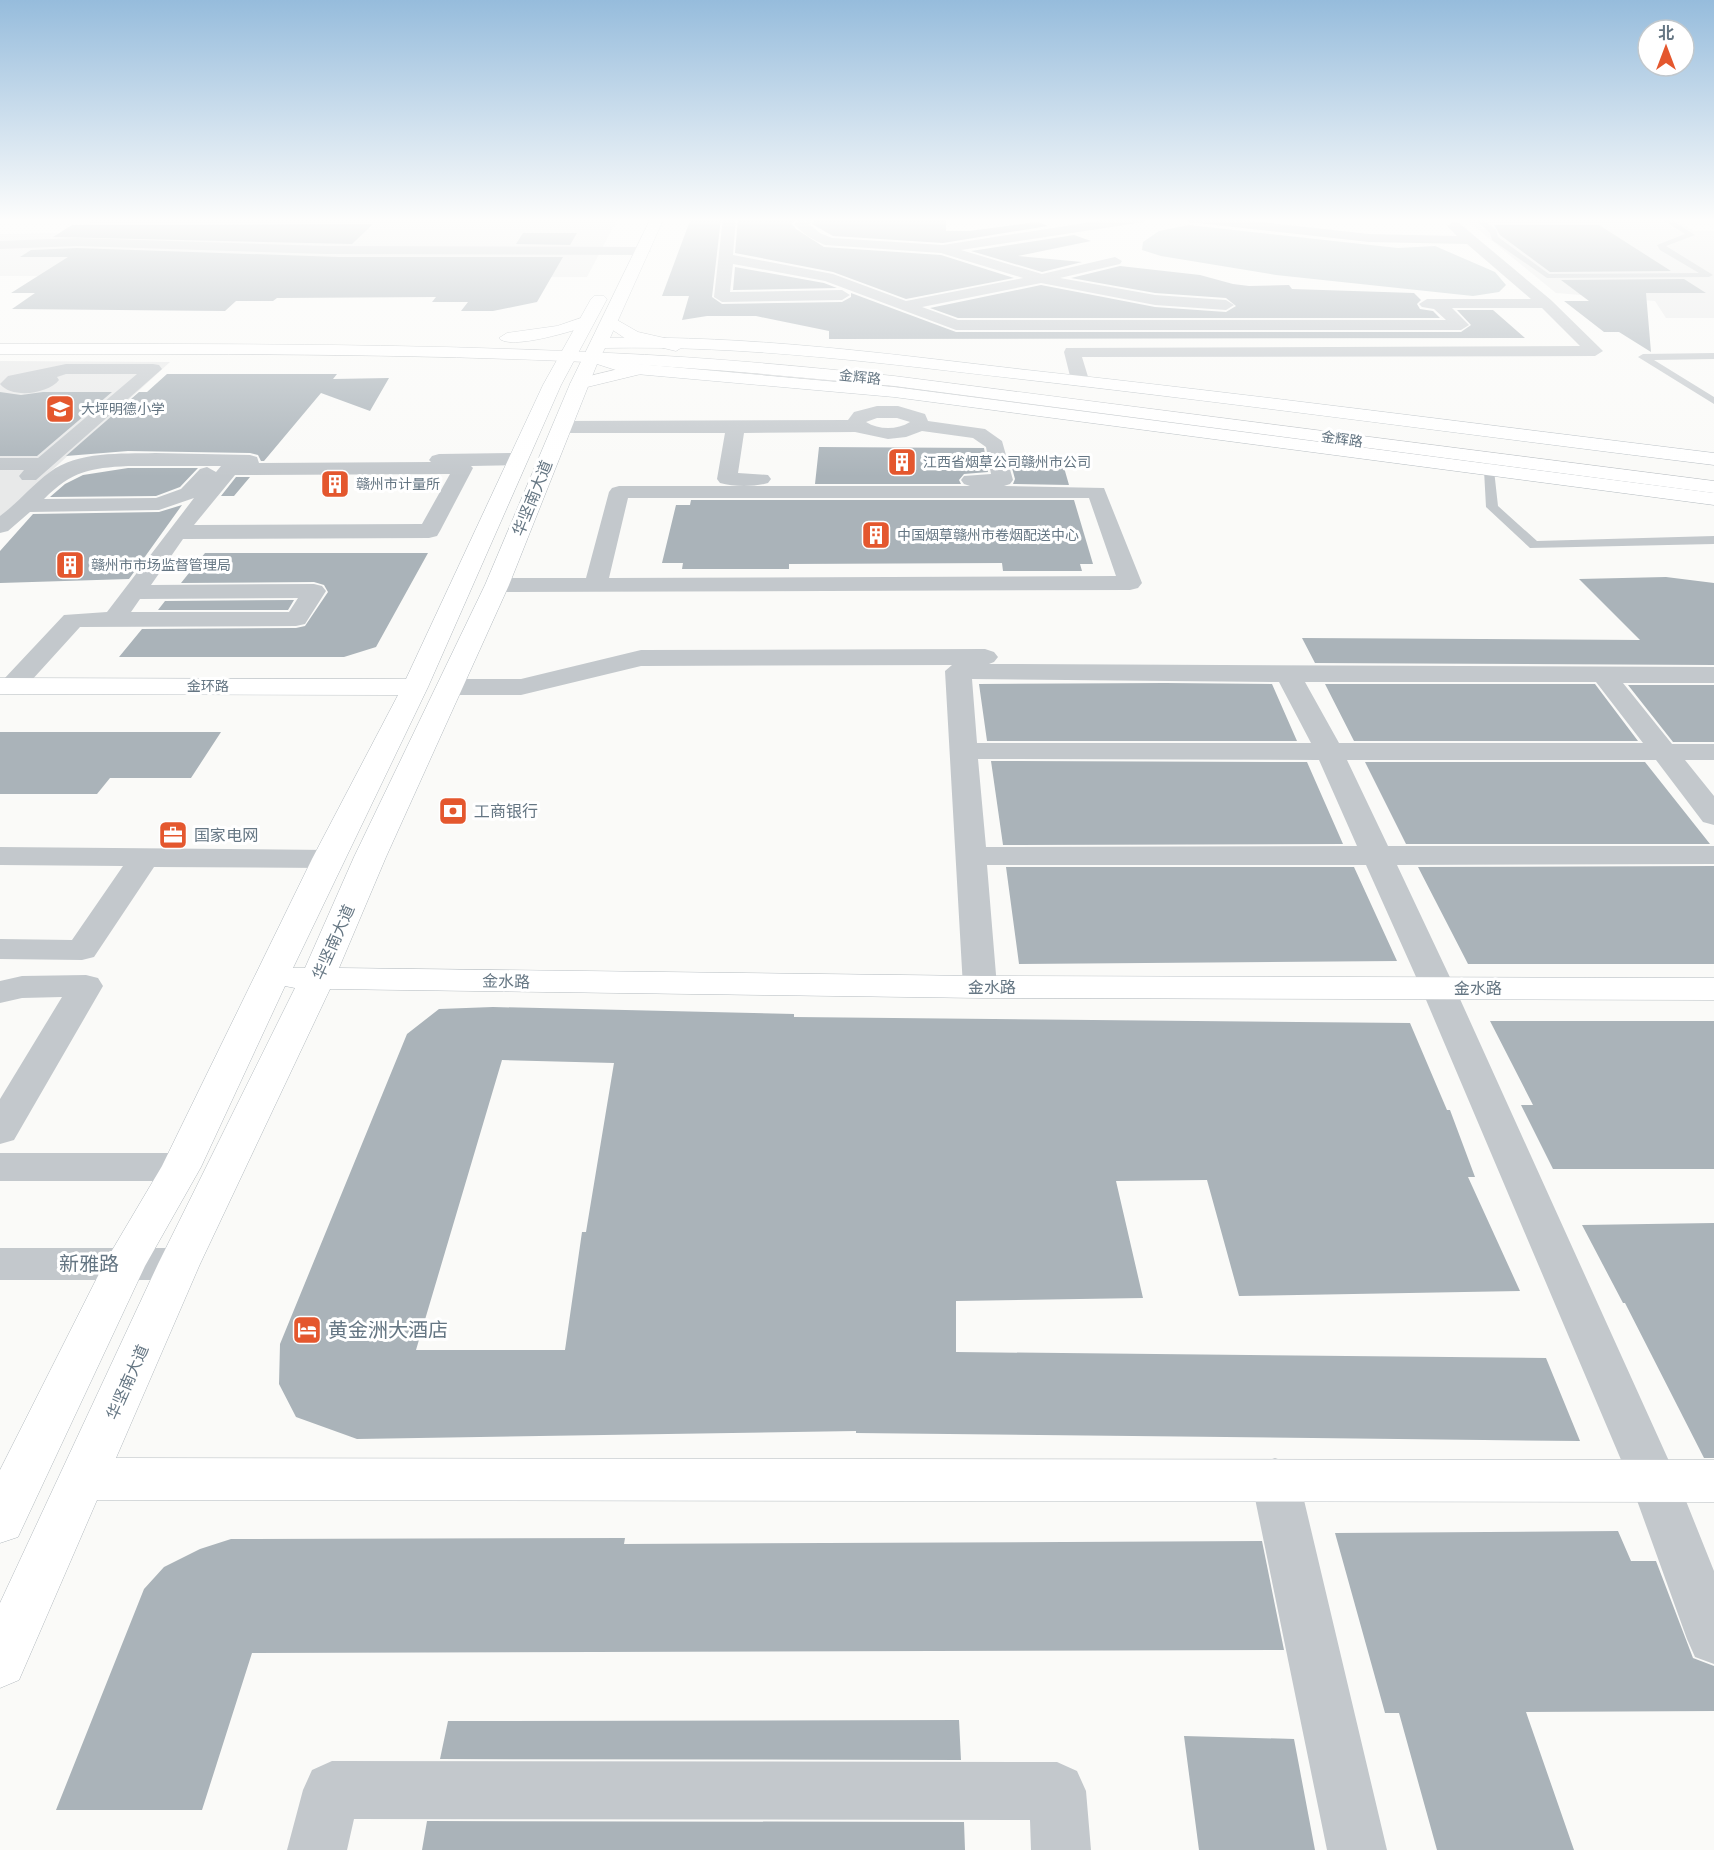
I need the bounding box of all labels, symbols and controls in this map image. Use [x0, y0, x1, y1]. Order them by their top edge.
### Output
north arrow [1636, 18, 1696, 78]
text: 北 [1658, 21, 1674, 45]
street label: 金辉路 [838, 364, 882, 389]
school or university icon: 大坪明德小学 [44, 393, 76, 425]
place label: 大坪明德小学 [81, 398, 165, 419]
street label: 金辉路 [1320, 425, 1364, 452]
building icon: 江西省烟草公司赣州市公司 [886, 446, 918, 478]
place label: 江西省烟草公司赣州市公司 [923, 451, 1091, 472]
street label: 华坚南大道 [506, 456, 558, 540]
building icon: 赣州市计量所 [319, 468, 351, 500]
place label: 赣州市计量所 [356, 473, 440, 494]
building icon: 中国烟草赣州市卷烟配送中心 [860, 519, 892, 551]
place label: 中国烟草赣州市卷烟配送中心 [897, 524, 1079, 545]
building icon: 赣州市市场监督管理局 [54, 549, 86, 581]
place label: 赣州市市场监督管理局 [91, 554, 231, 575]
street label: 金环路 [187, 675, 229, 696]
bank icon: 工商银行 [437, 795, 469, 827]
place label: 工商银行 [474, 799, 538, 823]
office icon: 国家电网 [157, 819, 189, 851]
place label: 国家电网 [194, 823, 258, 847]
street label: 华坚南大道 [306, 901, 360, 983]
street label: 金水路 [482, 969, 530, 993]
street label: 金水路 [968, 975, 1016, 999]
street label: 金水路 [1454, 976, 1502, 1000]
street label: 新雅路 [59, 1248, 119, 1279]
hotel icon: 黄金洲大酒店 [291, 1314, 323, 1346]
place label: 黄金洲大酒店 [328, 1314, 448, 1345]
street label: 华坚南大道 [100, 1341, 154, 1423]

